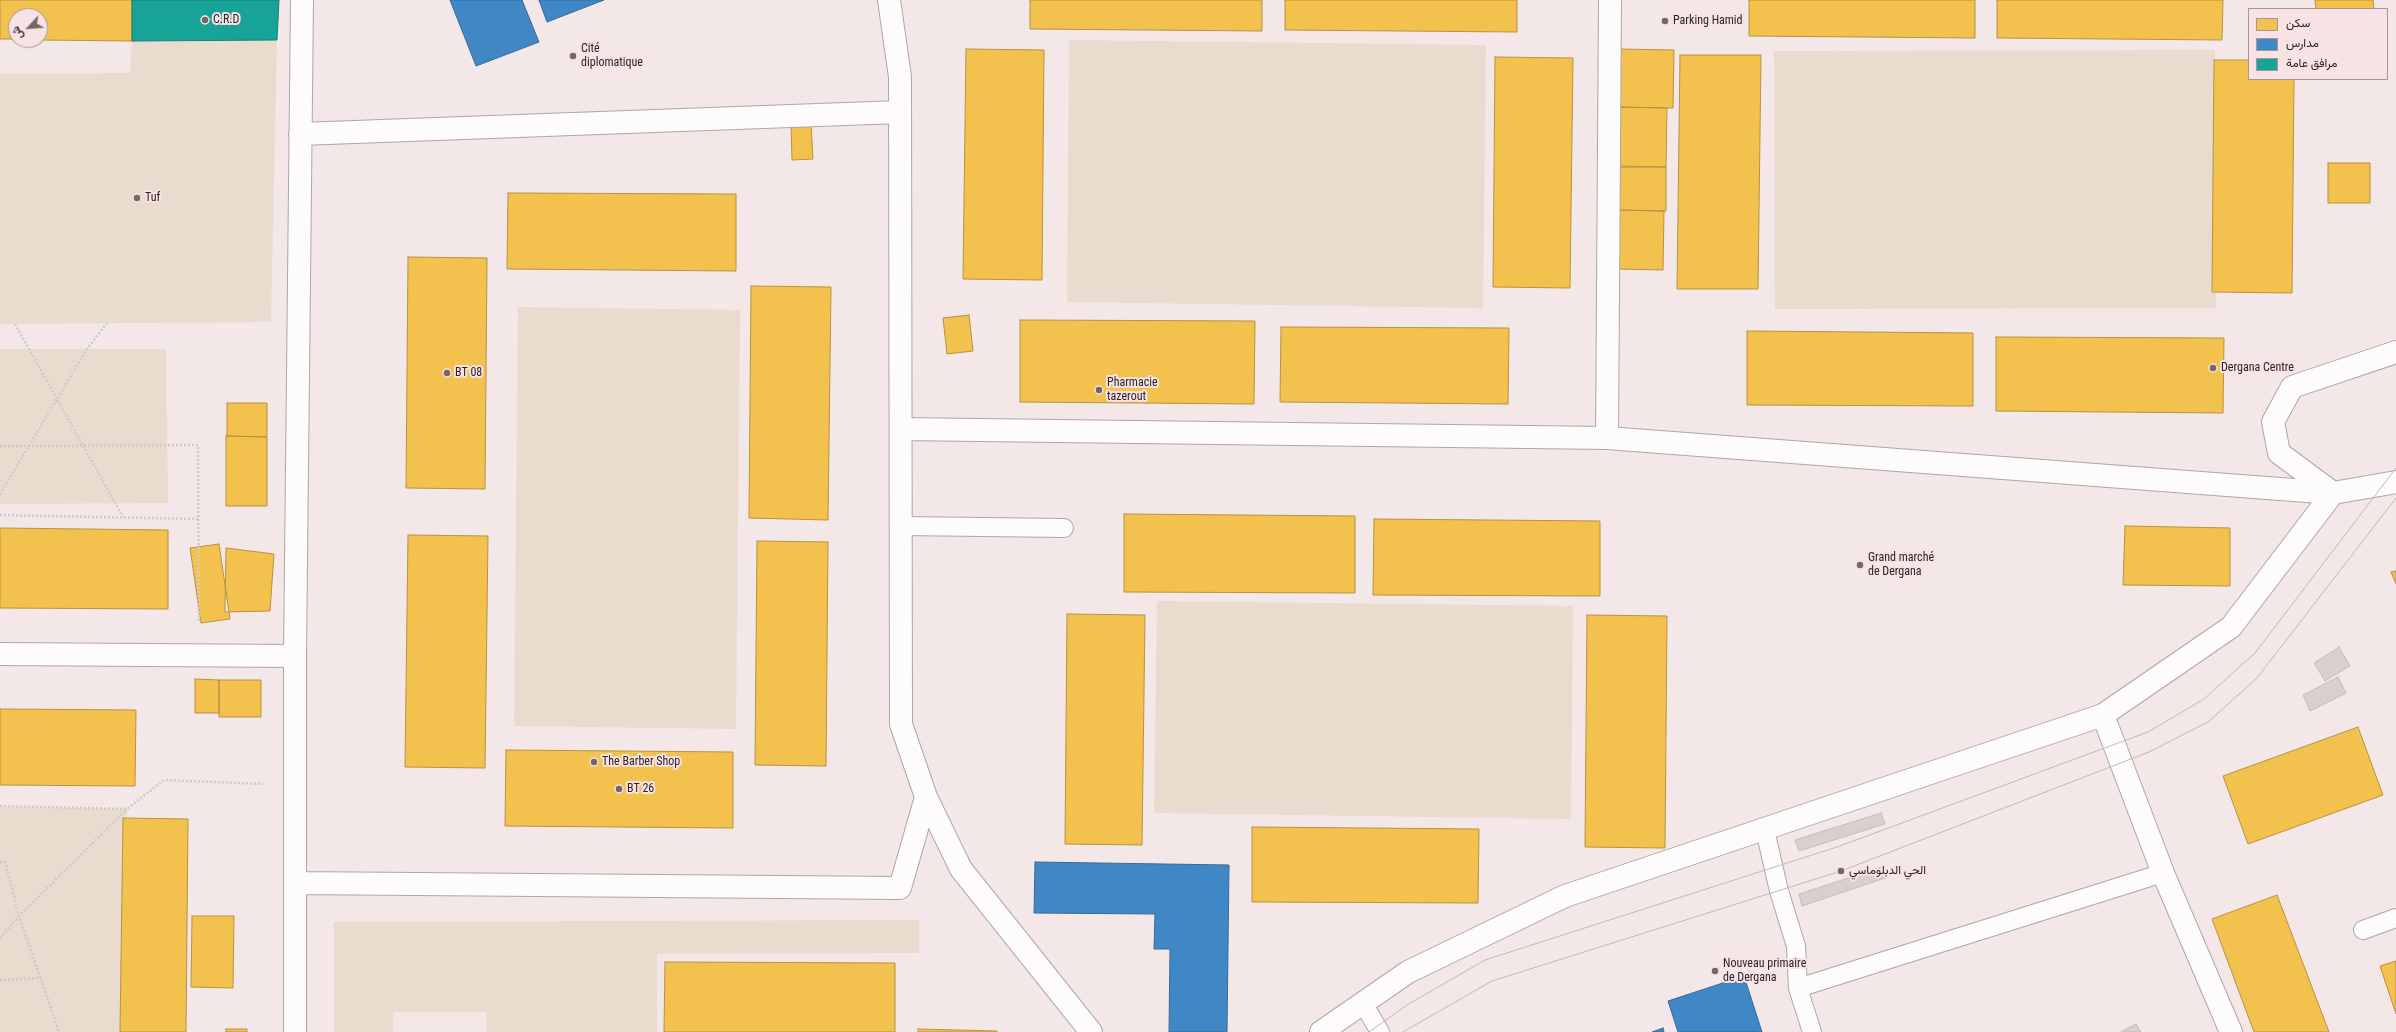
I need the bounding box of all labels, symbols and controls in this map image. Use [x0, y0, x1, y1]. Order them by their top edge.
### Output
north arrow [8, 8, 48, 48]
legend [2248, 8, 2388, 80]
place label: C.R.D [213, 13, 239, 27]
place label: Parking Hamid [1673, 14, 1743, 28]
marker: C.R.D [200, 15, 210, 25]
marker: Parking Hamid [1660, 16, 1670, 26]
text: سكن [2286, 16, 2310, 30]
text: ش [9, 24, 26, 42]
text: مدارس [2286, 36, 2319, 50]
place label: Cité diplomatique [581, 42, 643, 70]
marker: Cité diplomatique [568, 51, 578, 61]
text: مرافق عامة [2286, 56, 2338, 70]
place label: Tuf [145, 191, 160, 205]
marker: Tuf [132, 193, 142, 203]
place label: Dergana Centre [2221, 361, 2294, 375]
marker: Dergana Centre [2208, 363, 2218, 373]
place label: BT 08 [455, 366, 482, 380]
marker: BT 08 [442, 368, 452, 378]
place label: Pharmacie tazerout [1107, 376, 1158, 404]
marker: Pharmacie tazerout [1094, 385, 1104, 395]
place label: Grand marché de Dergana [1868, 551, 1934, 579]
marker: Grand marché de Dergana [1855, 560, 1865, 570]
place label: The Barber Shop [602, 755, 680, 769]
marker: The Barber Shop [589, 757, 599, 767]
place label: BT 26 [627, 782, 654, 796]
marker: BT 26 [614, 784, 624, 794]
place label: الحي الدبلوماسي [1849, 864, 1926, 878]
marker: الحي الدبلوماسي [1836, 866, 1846, 876]
place label: Nouveau primaire de Dergana [1723, 957, 1806, 985]
marker: Nouveau primaire de Dergana [1710, 966, 1720, 976]

